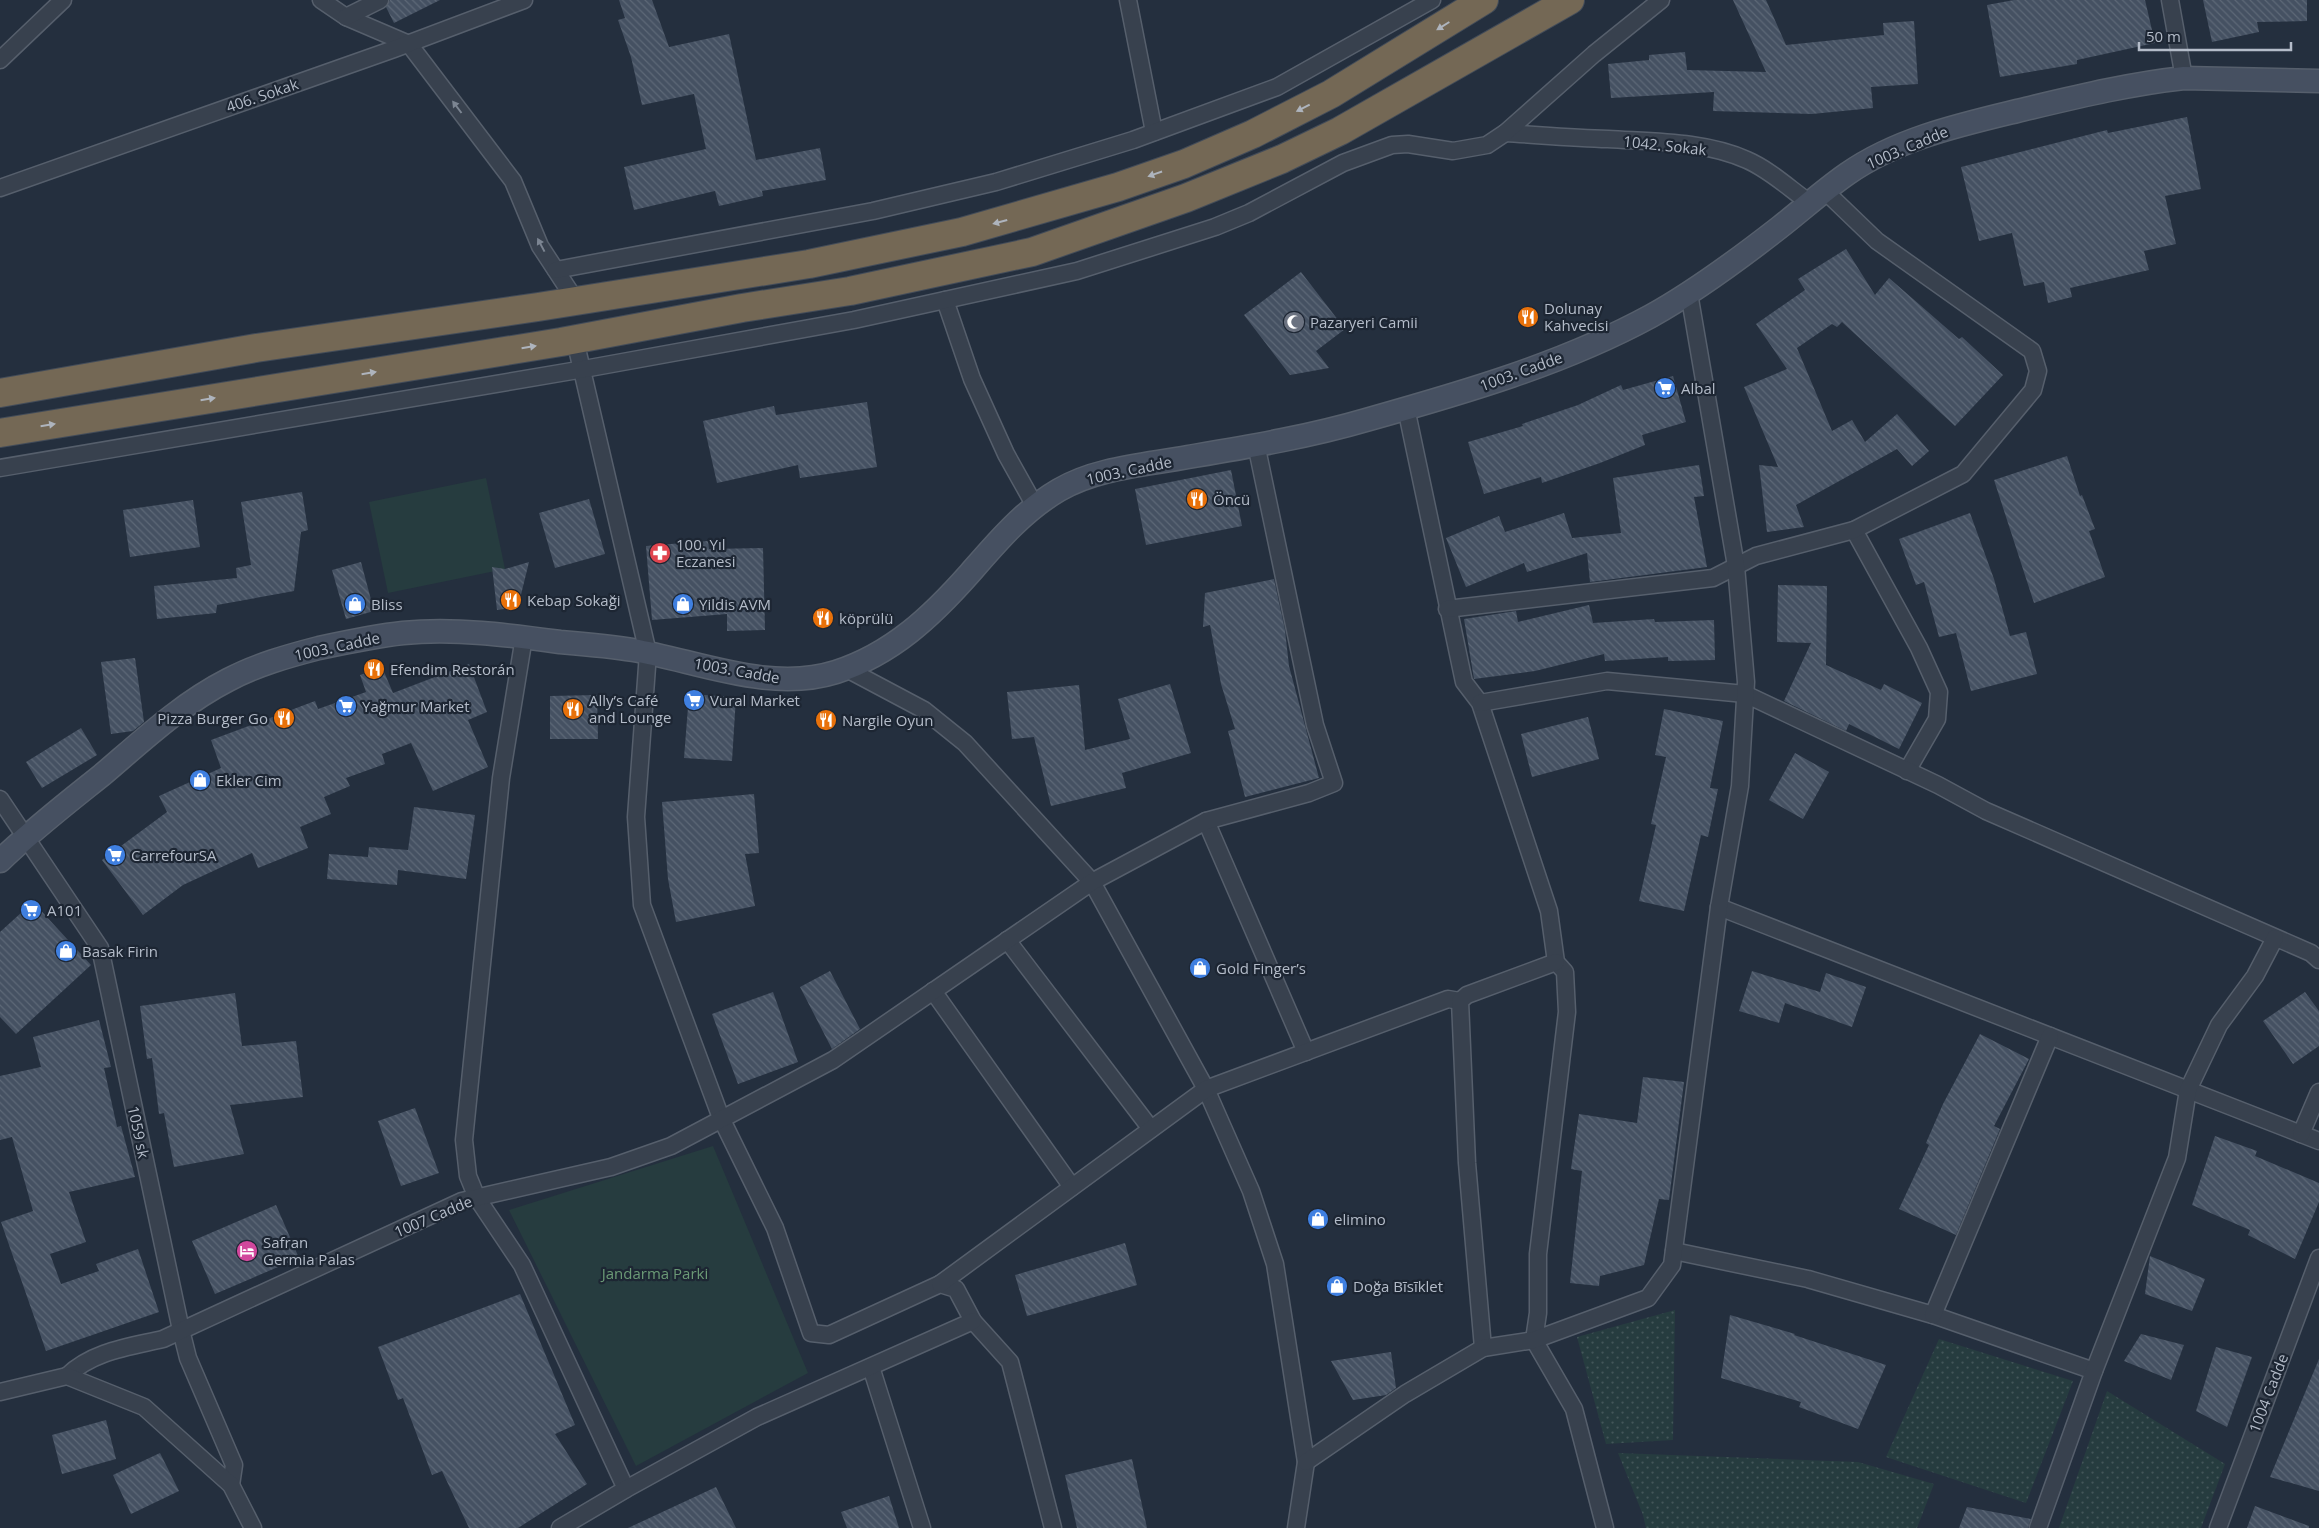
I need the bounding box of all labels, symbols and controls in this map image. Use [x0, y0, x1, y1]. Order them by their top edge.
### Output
scale bar [2139, 20, 2292, 52]
one-way arrow [1436, 21, 1449, 30]
text: 50 m [2146, 26, 2181, 46]
street label: 406. Sokak [223, 73, 301, 117]
one-way arrow [452, 101, 463, 114]
one-way arrow [1296, 104, 1310, 112]
street label: 1003. Cadde [1863, 121, 1951, 173]
street label: 1042. Sokak [1622, 131, 1708, 159]
one-way arrow [1147, 171, 1162, 179]
one-way arrow [992, 218, 1007, 226]
one-way arrow [537, 238, 545, 253]
place label: Dolunay Kahvecisi [1544, 298, 1609, 335]
restaurant icon: Dolunay Kahvecisi [1516, 305, 1540, 329]
mosque icon: Pazaryeri Camii [1282, 310, 1306, 334]
place label: Pazaryeri Camii [1310, 312, 1418, 332]
one-way arrow [522, 343, 538, 351]
street label: 1003. Cadde [1477, 347, 1565, 395]
one-way arrow [361, 368, 377, 376]
supermarket icon: Albal [1653, 376, 1677, 400]
place label: Albal [1681, 378, 1716, 398]
one-way arrow [201, 395, 217, 403]
one-way arrow [40, 421, 56, 429]
street label: 1003. Cadde [1085, 451, 1173, 489]
restaurant icon: Öncü [1185, 487, 1209, 511]
place label: Öncü [1213, 489, 1250, 509]
place label: 100. Yıl Eczanesi [676, 534, 735, 571]
pharmacy icon: 100. Yıl Eczanesi [648, 541, 672, 565]
restaurant icon: Kebap Sokaği [499, 588, 523, 612]
place label: Kebap Sokaği [527, 590, 621, 610]
shop icon: Bliss [343, 592, 367, 616]
shop icon: Yildis AVM [671, 592, 695, 616]
place label: Bliss [371, 594, 403, 614]
place label: Yildis AVM [699, 594, 771, 614]
restaurant icon: köprülü [811, 606, 835, 630]
place label: köprülü [839, 608, 893, 628]
street label: 1003. Cadde [293, 627, 381, 665]
street label: 1003. Cadde [693, 653, 781, 687]
restaurant icon: Efendim Restorán [362, 657, 386, 681]
place label: Efendim Restorán [390, 659, 515, 679]
supermarket icon: Vural Market [682, 688, 706, 712]
place label: Ally’s Café and Lounge [589, 690, 671, 727]
place label: Vural Market [710, 690, 800, 710]
supermarket icon: Yağmur Market [334, 694, 358, 718]
place label: Yağmur Market [362, 696, 470, 716]
restaurant icon: Ally’s Café and Lounge [561, 697, 585, 721]
restaurant icon: Pizza Burger Go [272, 706, 296, 730]
place label: Pizza Burger Go [157, 708, 268, 728]
restaurant icon: Nargile Oyun [814, 708, 838, 732]
place label: Nargile Oyun [842, 710, 933, 730]
shop icon: Ekler Cim [188, 768, 212, 792]
place label: Ekler Cim [216, 770, 282, 790]
supermarket icon: CarrefourSA [103, 843, 127, 867]
place label: CarrefourSA [131, 845, 217, 865]
supermarket icon: A101 [19, 898, 43, 922]
place label: A101 [47, 900, 82, 920]
shop icon: Basak Firin [54, 939, 78, 963]
place label: Basak Firin [82, 941, 158, 961]
shop icon: Gold Finger’s [1188, 956, 1212, 980]
place label: Gold Finger’s [1216, 958, 1306, 978]
street label: 1059 sk [124, 1104, 154, 1160]
street label: 1007 Cadde [391, 1191, 475, 1241]
shop icon: elimino [1306, 1207, 1330, 1231]
place label: elimino [1334, 1209, 1386, 1229]
place label: Safran Germia Palas [263, 1232, 355, 1269]
hotel icon: Safran Germia Palas [235, 1239, 259, 1263]
park label: Jandarma Parki [600, 1263, 708, 1283]
shop icon: Doğa Bīsīklet [1325, 1274, 1349, 1298]
place label: Doğa Bīsīklet [1353, 1276, 1443, 1296]
street label: 1004 Cadde [2244, 1351, 2292, 1435]

